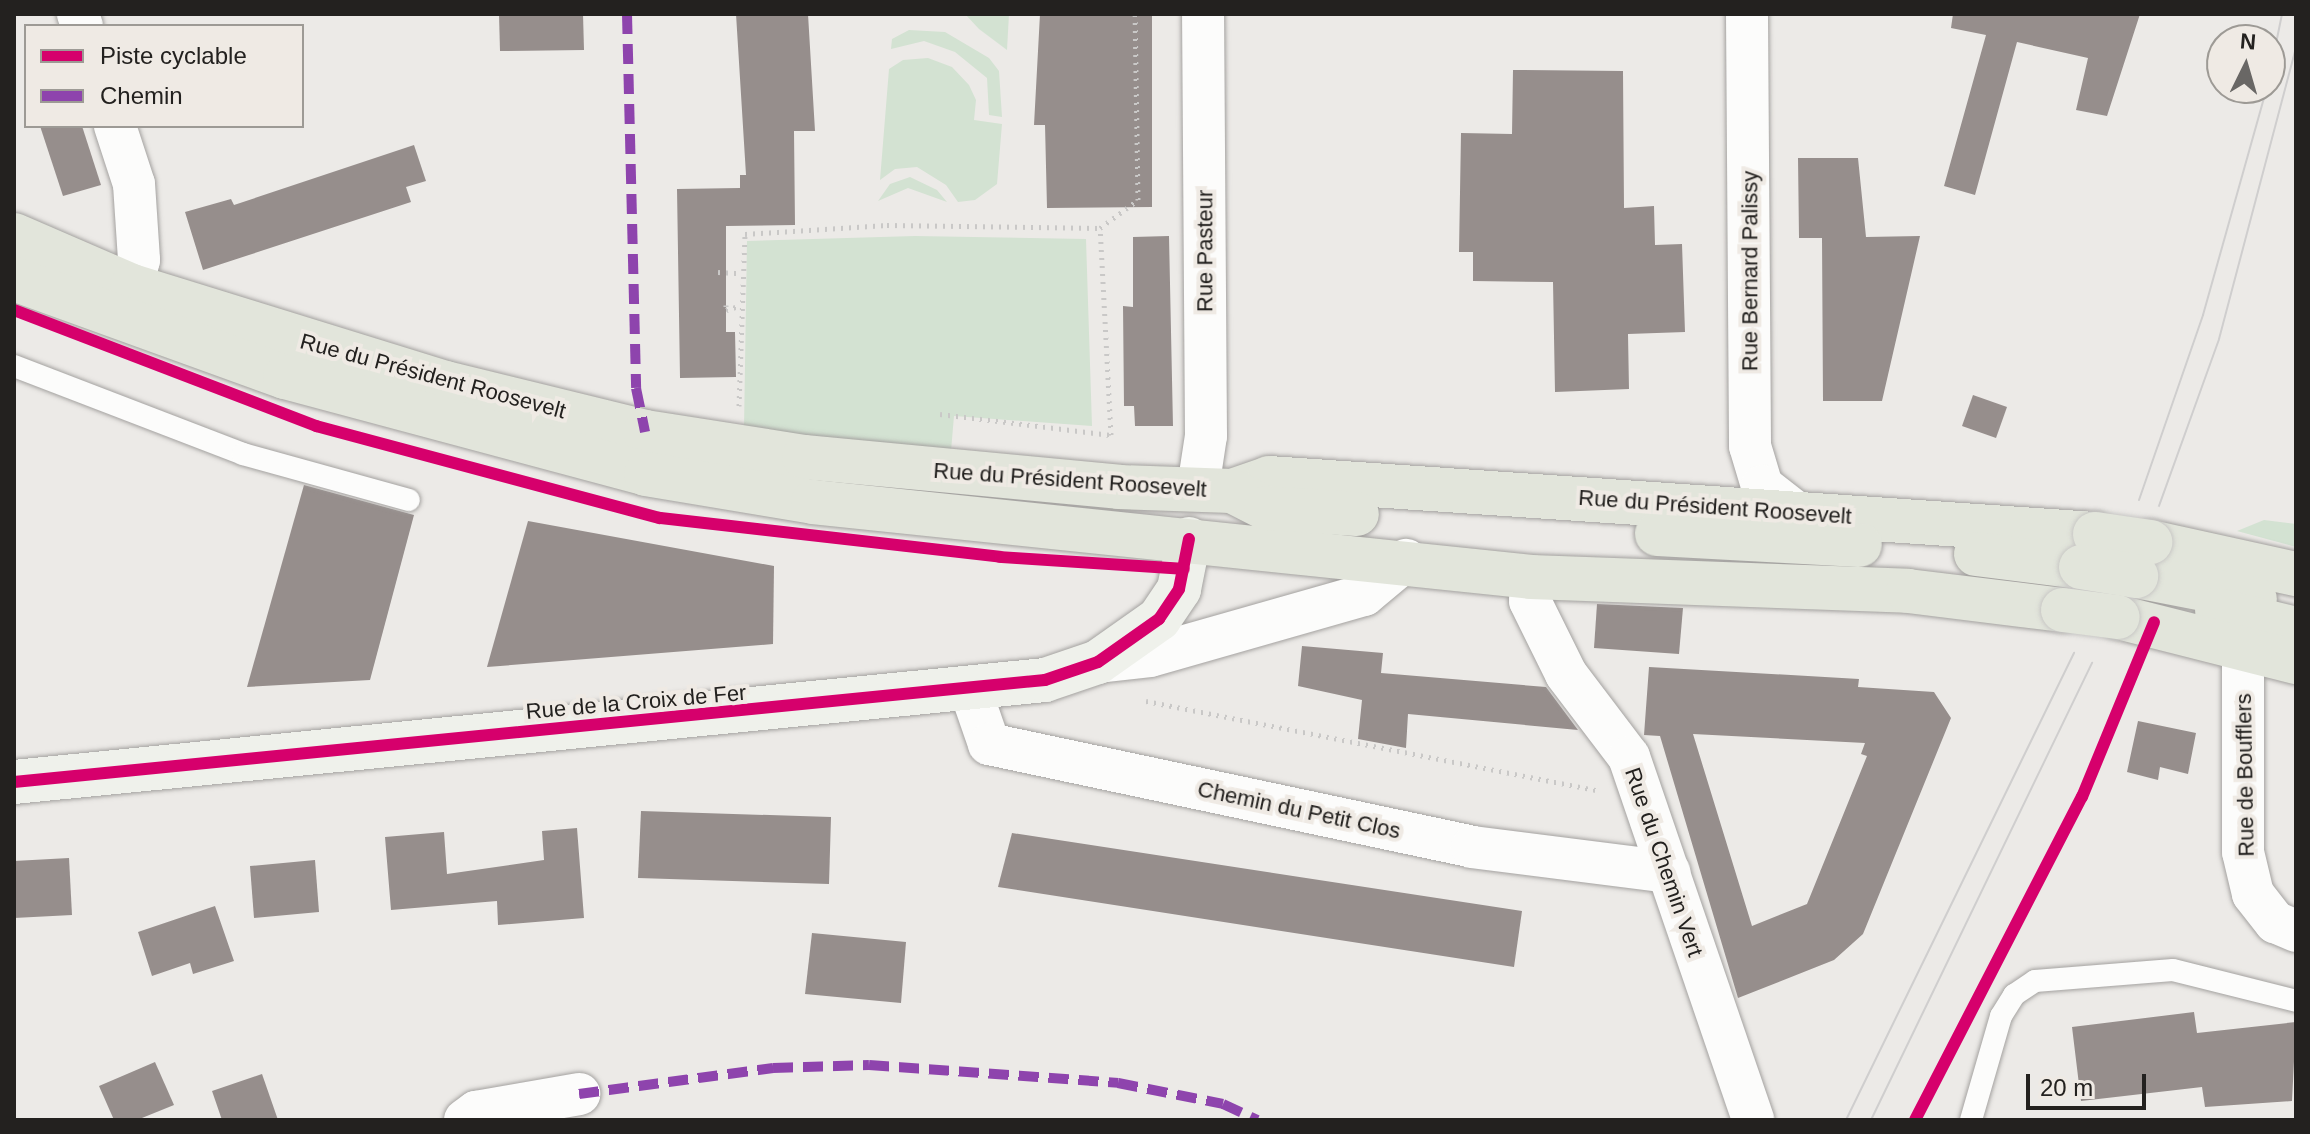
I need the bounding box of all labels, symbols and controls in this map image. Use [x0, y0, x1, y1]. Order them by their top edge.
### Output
legend [24, 24, 304, 128]
north arrow [2206, 24, 2286, 104]
text: N [2239, 28, 2257, 55]
text: Piste cyclable [100, 42, 247, 69]
text: Chemin [100, 82, 183, 109]
street label: Rue Bernard Palissy [1737, 171, 1763, 371]
street label: Rue Pasteur [1192, 190, 1218, 312]
street label: Rue du Président Roosevelt [297, 328, 569, 424]
street label: Rue du Président Roosevelt [932, 457, 1208, 503]
street label: Rue du Président Roosevelt [1577, 484, 1853, 530]
street label: Rue de la Croix de Fer [525, 679, 747, 725]
street label: Rue de Boufflers [2230, 693, 2260, 857]
street label: Rue du Chemin Vert [1619, 764, 1709, 960]
street label: Chemin du Petit Clos [1195, 776, 1403, 844]
scale bar [2030, 1058, 2150, 1108]
text: 20 m [2040, 1074, 2093, 1101]

